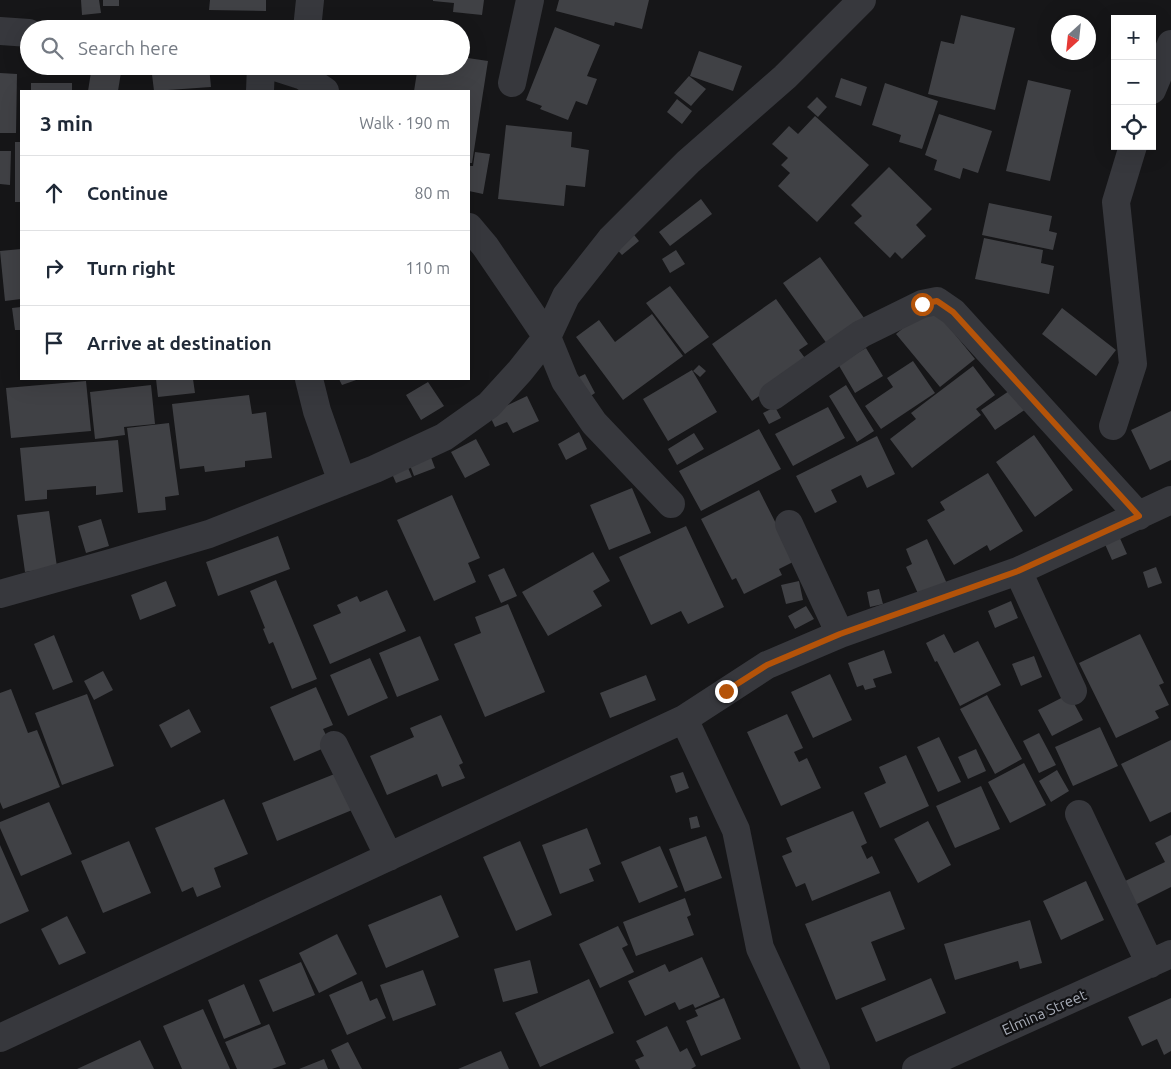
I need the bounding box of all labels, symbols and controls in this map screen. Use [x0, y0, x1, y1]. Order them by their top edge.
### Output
north arrow [1051, 15, 1096, 60]
map controls [1111, 15, 1156, 150]
button: + [1111, 15, 1156, 60]
search box [20, 20, 470, 75]
icon: search [38, 34, 66, 62]
text: Search here [78, 37, 178, 59]
button: − [1111, 60, 1156, 105]
button: locate [1111, 105, 1156, 150]
text: 3 min [40, 111, 93, 135]
text: Walk · 190 m [359, 114, 450, 132]
icon: ahead [40, 179, 68, 207]
text: Continue [87, 182, 168, 204]
text: 80 m [414, 184, 450, 202]
icon: right [40, 254, 68, 282]
text: Turn right [87, 257, 175, 279]
text: 110 m [405, 259, 450, 277]
route start [911, 293, 934, 316]
icon: arrive [40, 329, 68, 357]
text: Arrive at destination [87, 332, 272, 354]
route end [715, 680, 738, 703]
street label: Elmina Street [999, 986, 1089, 1038]

